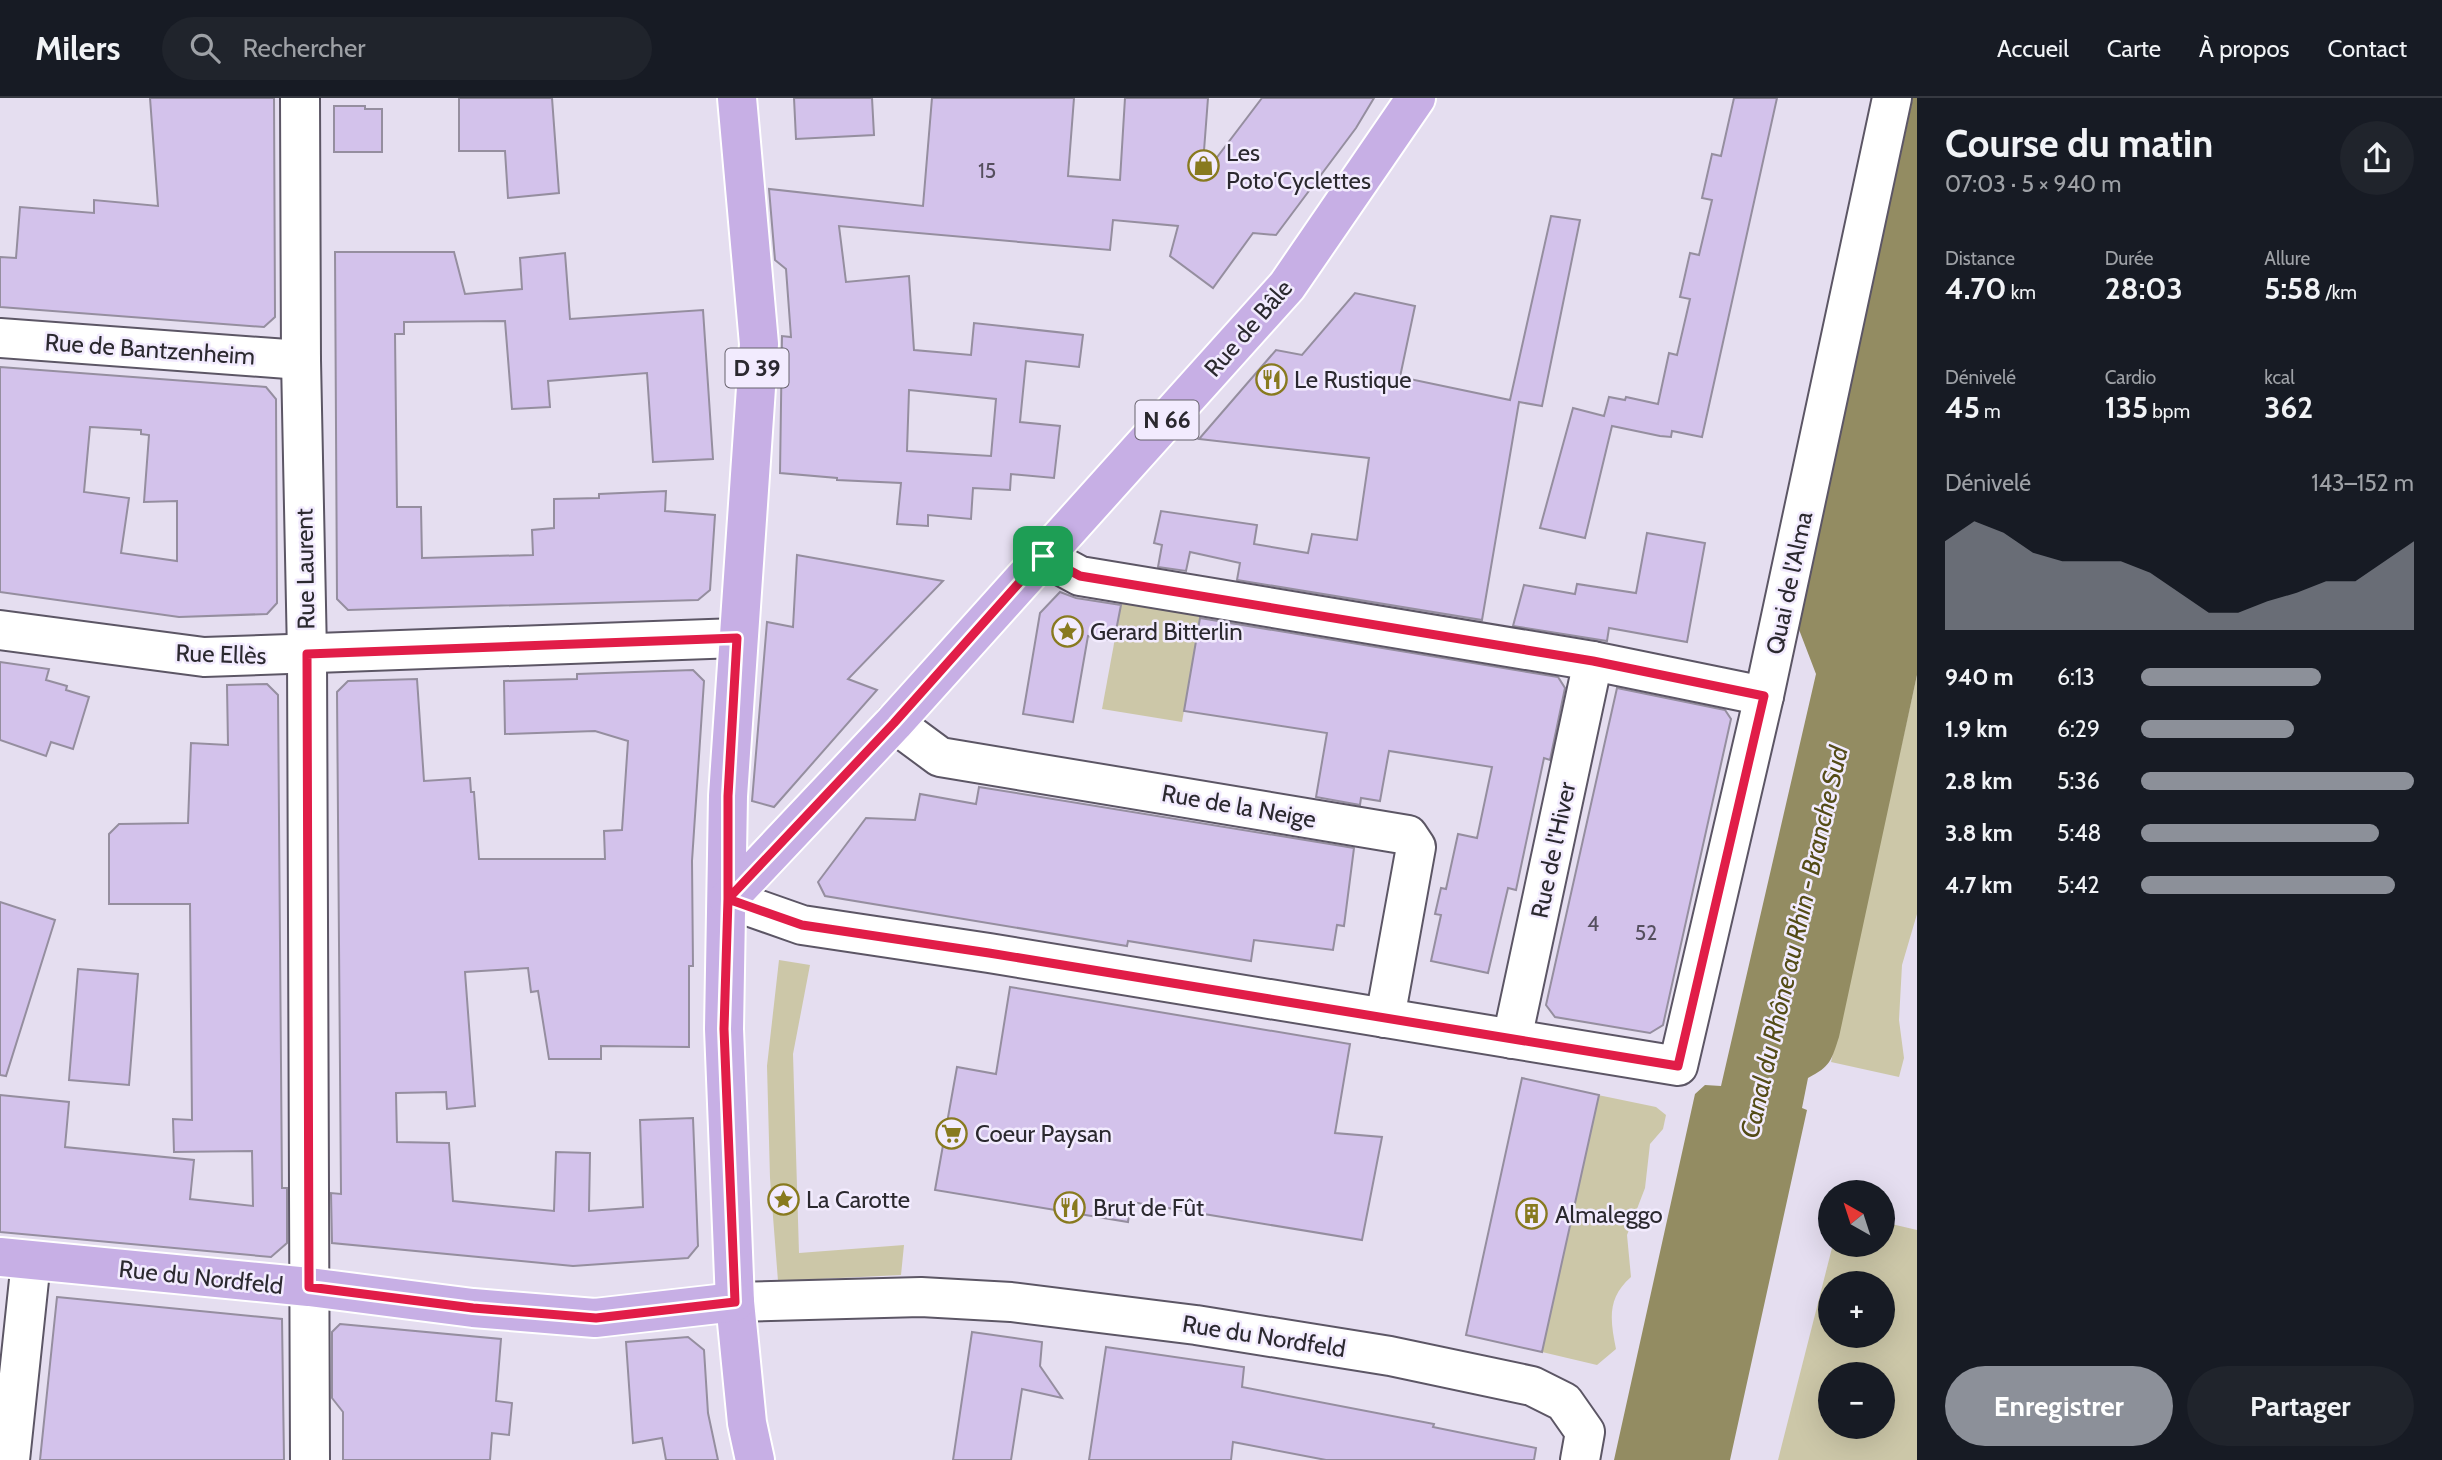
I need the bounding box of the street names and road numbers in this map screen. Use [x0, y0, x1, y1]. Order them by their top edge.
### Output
street label: Rue de Bâle [1198, 274, 1298, 382]
street label: Rue de Bantzenheim [44, 327, 256, 371]
road number: D 39 [726, 348, 788, 388]
road number: N 66 [1136, 400, 1198, 440]
street label: Rue Laurent [289, 508, 321, 630]
street label: Quai de l'Alma [1760, 508, 1818, 657]
street label: Rue Ellès [175, 638, 267, 670]
street label: Rue de la Neige [1160, 778, 1318, 834]
street label: Rue de l'Hiver [1524, 779, 1582, 921]
street label: Rue du Nordfeld [117, 1254, 285, 1300]
street label: Rue du Nordfeld [1180, 1309, 1348, 1363]

